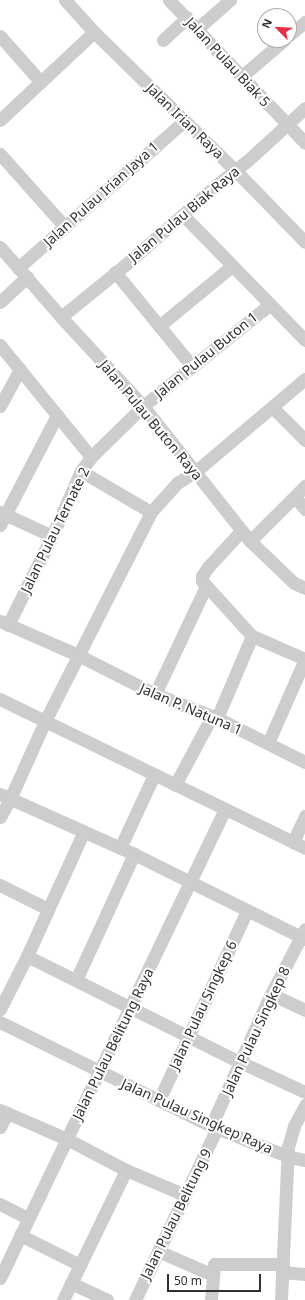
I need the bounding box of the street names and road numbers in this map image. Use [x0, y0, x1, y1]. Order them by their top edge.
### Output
street label: Jalan Pulau Biak 5 [182, 14, 274, 110]
street label: Jalan Irian Raya [143, 80, 227, 162]
street label: Jalan Pulau Irian Jaya 1 [40, 138, 162, 250]
street label: Jalan Pulau Biak Raya [125, 163, 243, 265]
street label: Jalan Pulau Buton 1 [151, 308, 261, 402]
street label: Jalan Pulau Buton Raya [96, 357, 206, 483]
street label: Jalan Pulau Ternate 2 [17, 464, 93, 596]
street label: Jalan P. Natuna 1 [137, 680, 245, 738]
street label: Jalan Pulau Singkep 6 [166, 938, 240, 1072]
street label: Jalan Pulau Singkep 8 [219, 964, 293, 1098]
street label: Jalan Pulau Belitung Raya [69, 965, 157, 1123]
street label: Jalan Pulau Singkep Raya [119, 1075, 275, 1157]
street label: Jalan Pulau Belitung 9 [137, 1146, 215, 1282]

